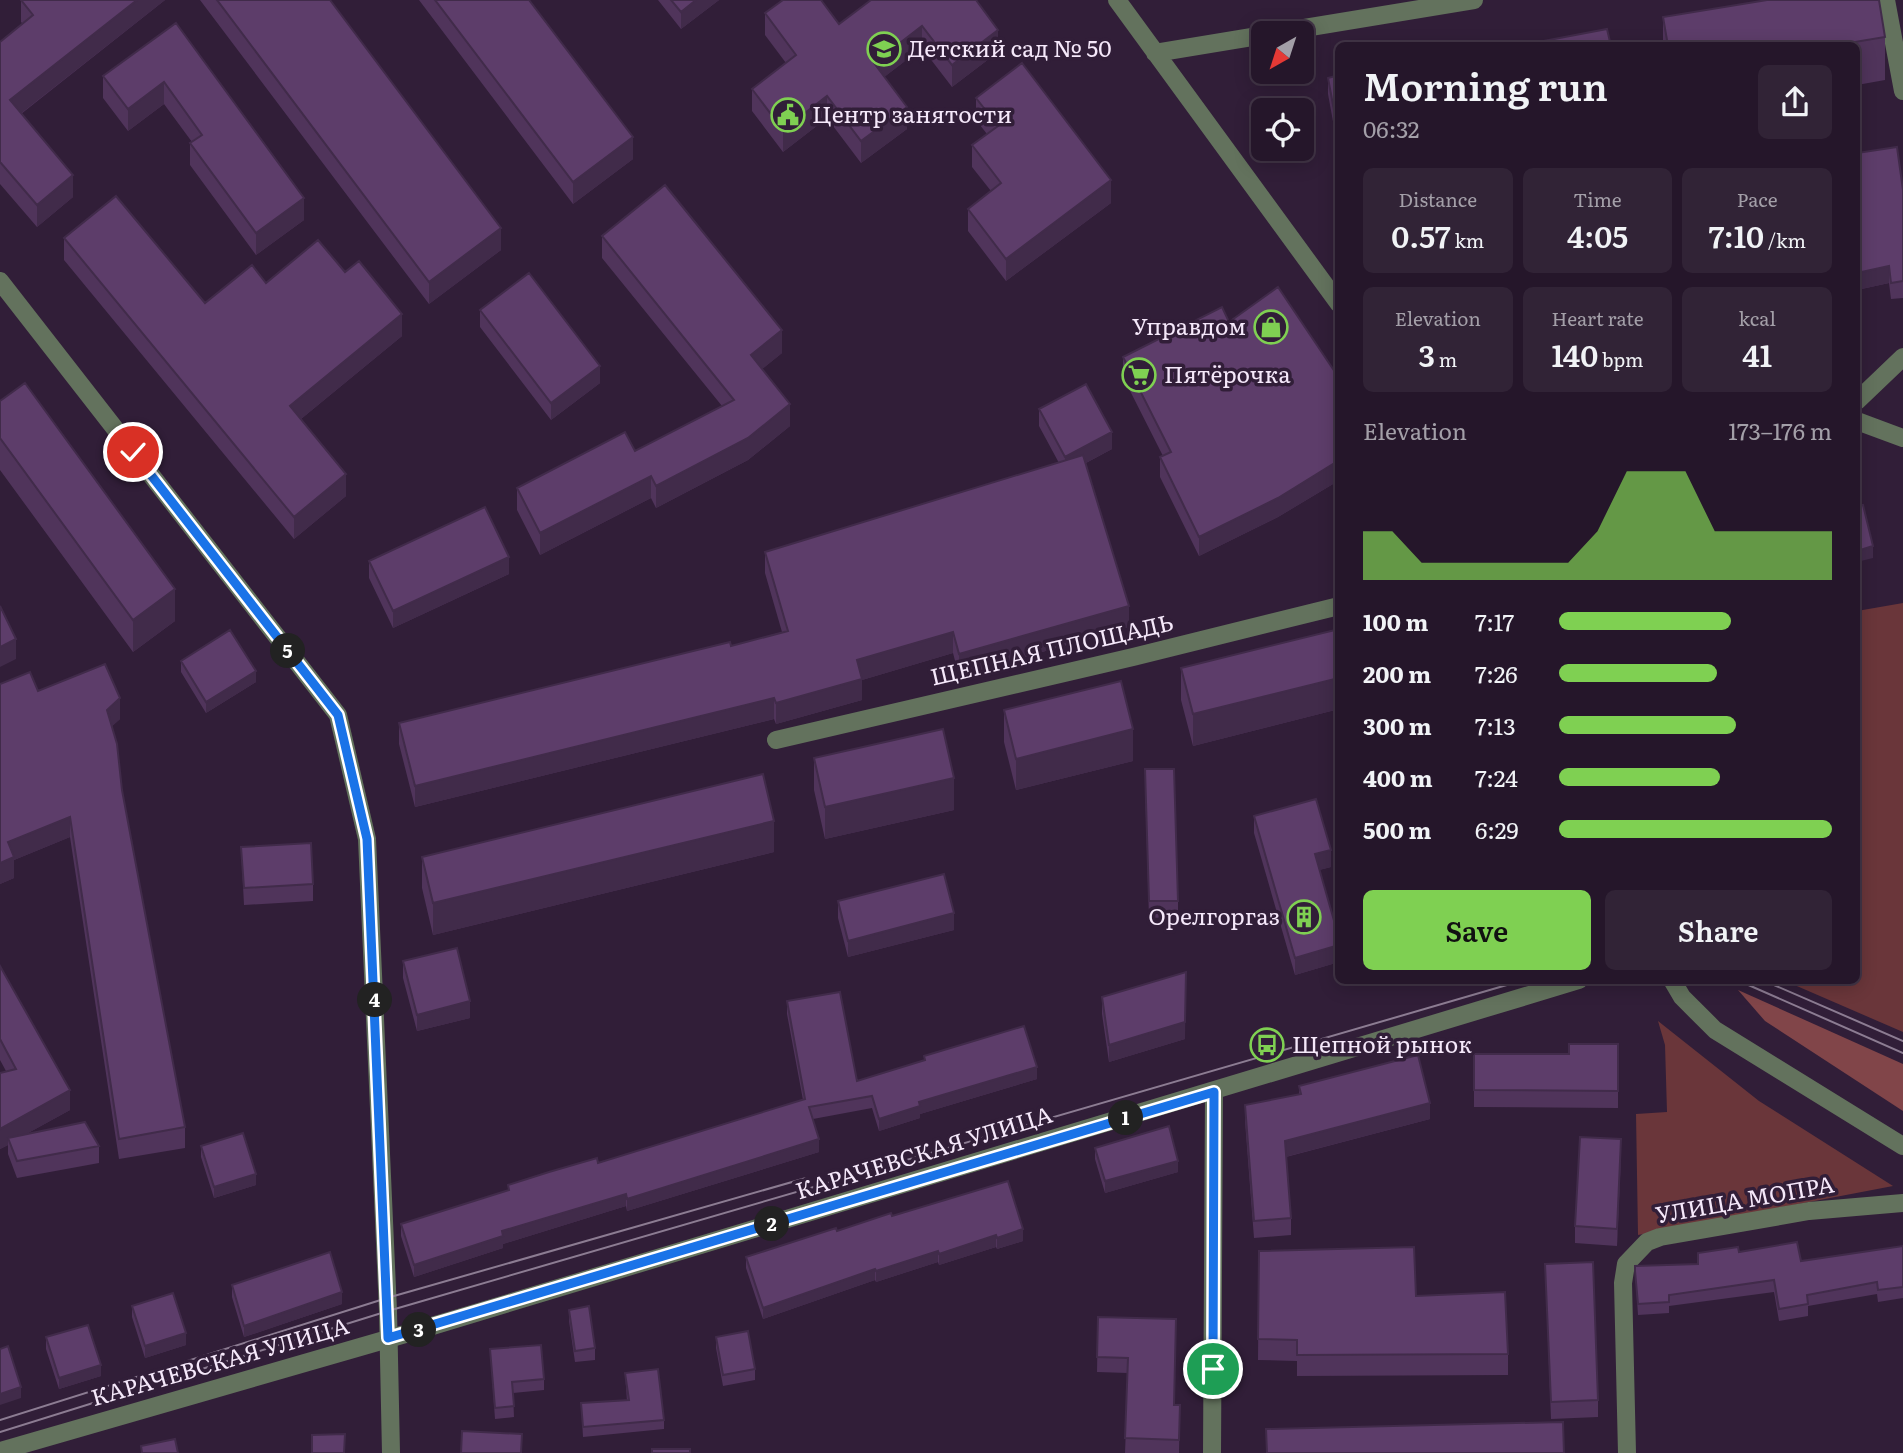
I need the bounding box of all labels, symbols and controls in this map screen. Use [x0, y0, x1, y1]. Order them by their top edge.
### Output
north arrow [1251, 21, 1314, 84]
map controls [1251, 21, 1314, 161]
school or university icon: Детский сад № 50 [865, 30, 903, 68]
place label: Детский сад № 50 [908, 30, 1112, 64]
text: Morning run [1363, 56, 1608, 113]
button: share [1758, 65, 1832, 139]
public building icon: Центр занятости [769, 96, 807, 134]
place label: Центр занятости [812, 96, 1012, 130]
button: locate [1251, 98, 1314, 161]
text: 06:32 [1363, 111, 1420, 145]
text: Distance [1399, 185, 1477, 213]
text: Time [1573, 185, 1622, 213]
text: Pace [1737, 185, 1778, 213]
text: 0.57 [1391, 213, 1451, 257]
text: 4:05 [1567, 213, 1628, 257]
text: 7:10 [1708, 213, 1764, 257]
text: km [1451, 226, 1484, 254]
text: /km [1764, 226, 1806, 254]
text: Elevation [1395, 304, 1481, 332]
text: Heart rate [1551, 304, 1644, 332]
text: kcal [1738, 304, 1776, 332]
place label: Управдом [1132, 308, 1246, 342]
shop icon: Управдом [1252, 308, 1290, 346]
text: 3 [1418, 332, 1435, 376]
text: 140 [1552, 332, 1598, 376]
text: 41 [1742, 332, 1772, 376]
text: m [1435, 345, 1457, 373]
text: bpm [1598, 345, 1643, 373]
supermarket icon: Пятёрочка [1120, 356, 1158, 394]
place label: Пятёрочка [1164, 356, 1291, 390]
text: Elevation [1363, 413, 1467, 447]
text: 173–176 m [1728, 413, 1832, 447]
pin [103, 422, 163, 482]
icon: check [114, 433, 152, 471]
street label: ЩЕПНАЯ ПЛОЩАДЬ [927, 604, 1176, 693]
text: 100 m [1363, 604, 1428, 638]
text: 7:17 [1475, 604, 1514, 638]
pin: 5 [270, 634, 306, 668]
text: 5 [282, 636, 293, 664]
text: 200 m [1363, 656, 1431, 690]
text: 7:26 [1475, 656, 1518, 690]
text: 300 m [1363, 708, 1432, 742]
text: 7:13 [1475, 708, 1516, 742]
text: 400 m [1363, 760, 1433, 794]
text: 7:24 [1475, 760, 1518, 794]
text: 500 m [1363, 812, 1431, 846]
text: 6:29 [1475, 812, 1518, 846]
button: Save [1363, 890, 1591, 970]
button: Share [1605, 890, 1832, 970]
place label: Орелгоргаз [1148, 898, 1280, 932]
building icon: Орелгоргаз [1285, 898, 1323, 936]
pin: 4 [358, 982, 392, 1018]
text: 4 [369, 985, 380, 1013]
bus stop icon: Щепной рынок [1248, 1026, 1286, 1064]
place label: Щепной рынок [1292, 1026, 1472, 1060]
street label: КАРАЧЕВСКАЯ УЛИЦА [791, 1096, 1056, 1206]
pin: 1 [1108, 1100, 1144, 1136]
text: 1 [1122, 1103, 1129, 1131]
street label: УЛИЦА МОПРА [1653, 1166, 1837, 1230]
pin: 2 [754, 1206, 790, 1242]
text: 2 [766, 1209, 777, 1237]
street label: КАРАЧЕВСКАЯ УЛИЦА [87, 1307, 352, 1413]
pin: 3 [402, 1312, 436, 1348]
text: 3 [413, 1315, 424, 1343]
pin [1183, 1339, 1243, 1399]
icon: arrive [1194, 1350, 1232, 1388]

